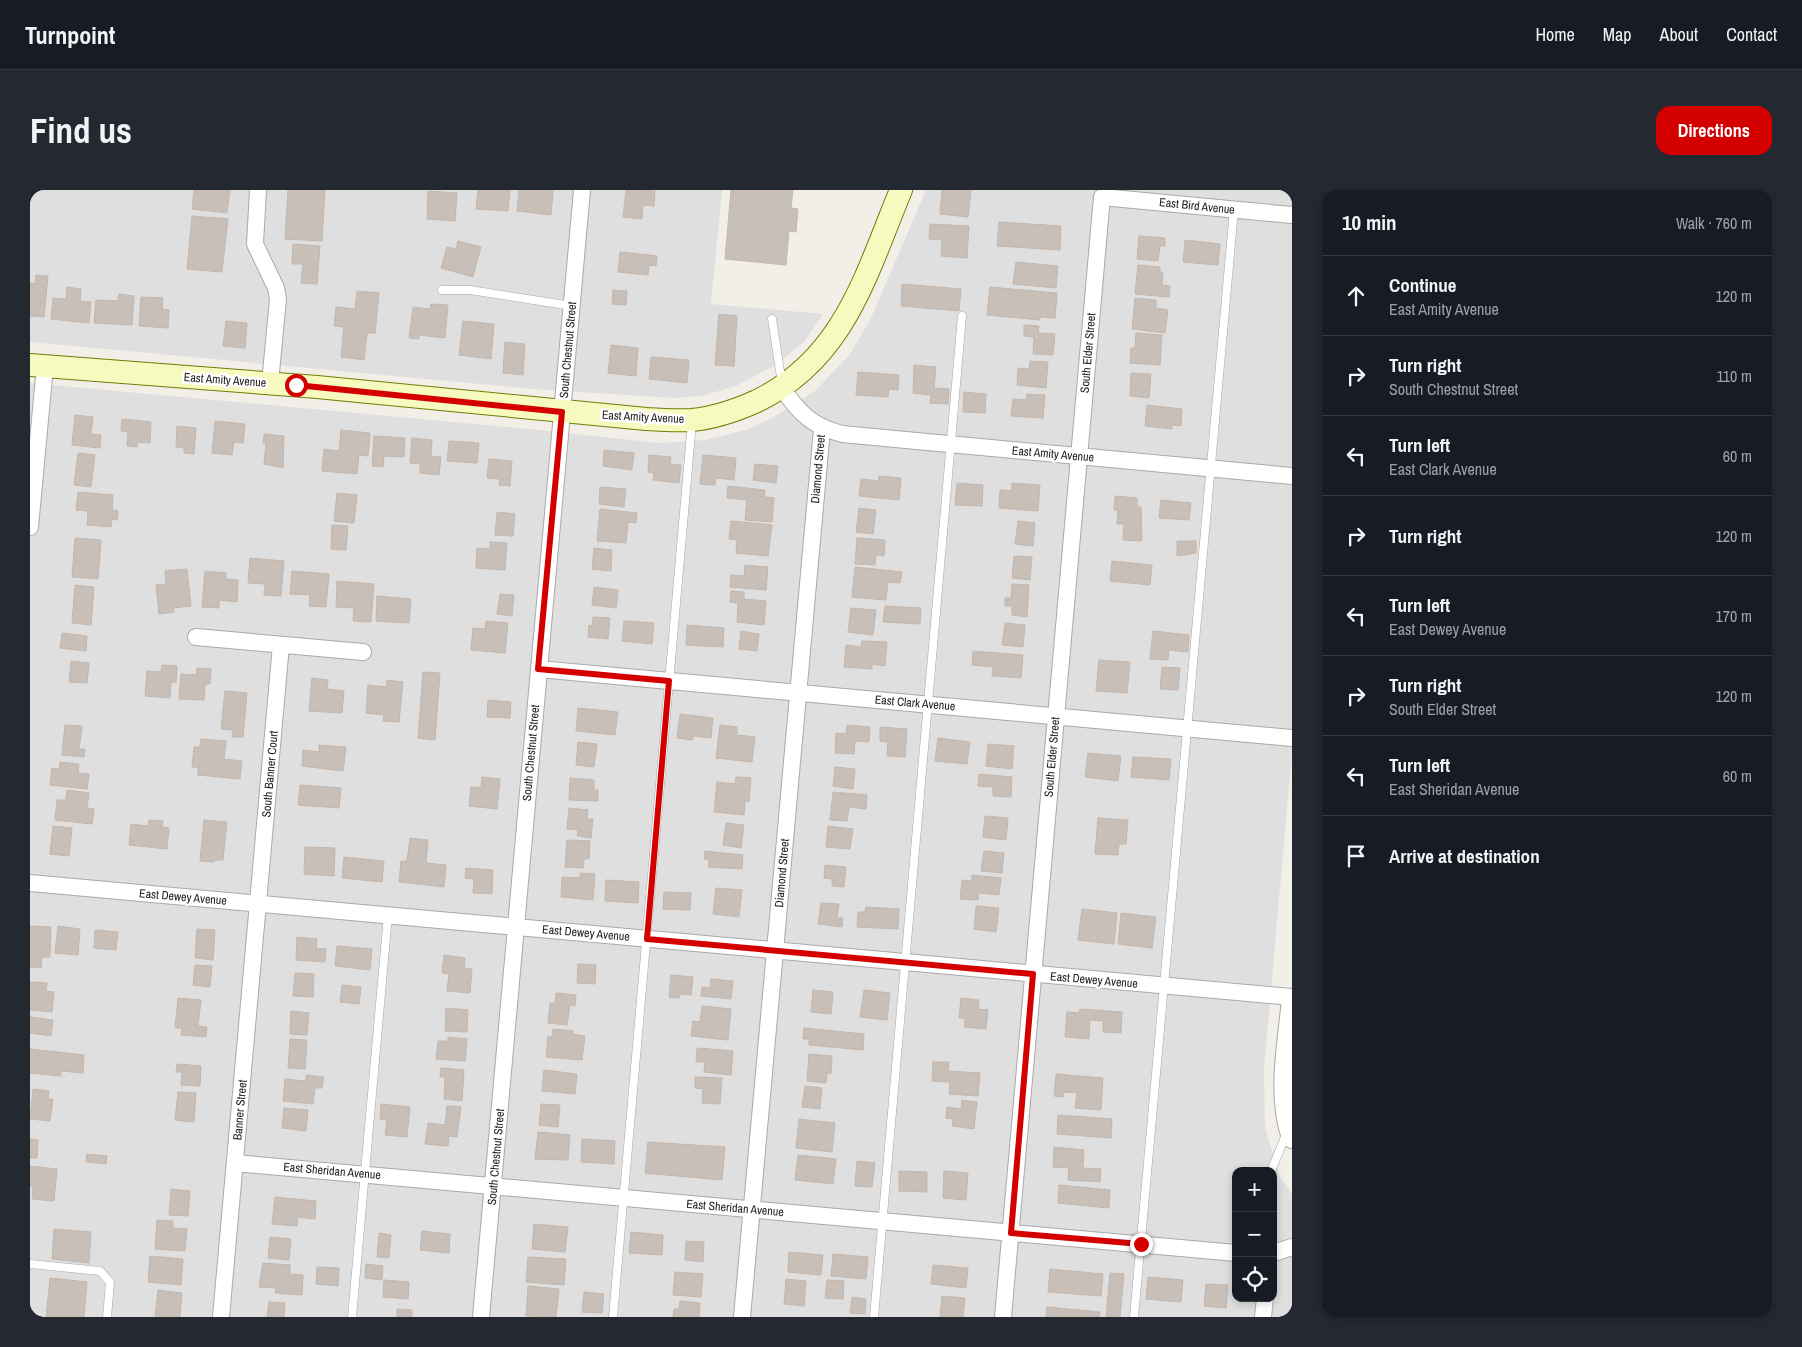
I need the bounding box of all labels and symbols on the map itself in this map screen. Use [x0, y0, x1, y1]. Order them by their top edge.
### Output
street label: East Bird Avenue [1158, 194, 1236, 218]
street label: South Chestnut Street [556, 301, 580, 399]
street label: South Elder Street [1077, 312, 1099, 394]
street label: East Amity Avenue [183, 369, 267, 391]
route start [285, 374, 308, 397]
street label: East Amity Avenue [601, 407, 685, 427]
street label: Diamond Street [807, 434, 829, 504]
street label: East Amity Avenue [1011, 442, 1095, 466]
street label: East Clark Avenue [874, 692, 956, 714]
street label: South Chestnut Street [519, 704, 543, 802]
street label: South Elder Street [1041, 716, 1063, 798]
street label: South Banner Court [258, 730, 282, 818]
street label: Diamond Street [771, 838, 793, 908]
street label: East Dewey Avenue [139, 885, 227, 909]
street label: East Dewey Avenue [542, 921, 630, 945]
street label: East Dewey Avenue [1050, 968, 1138, 992]
street label: Banner Street [229, 1079, 251, 1141]
street label: South Chestnut Street [484, 1108, 508, 1206]
street label: East Sheridan Avenue [283, 1159, 381, 1183]
street label: East Sheridan Avenue [686, 1196, 784, 1220]
route end [1130, 1233, 1153, 1256]

